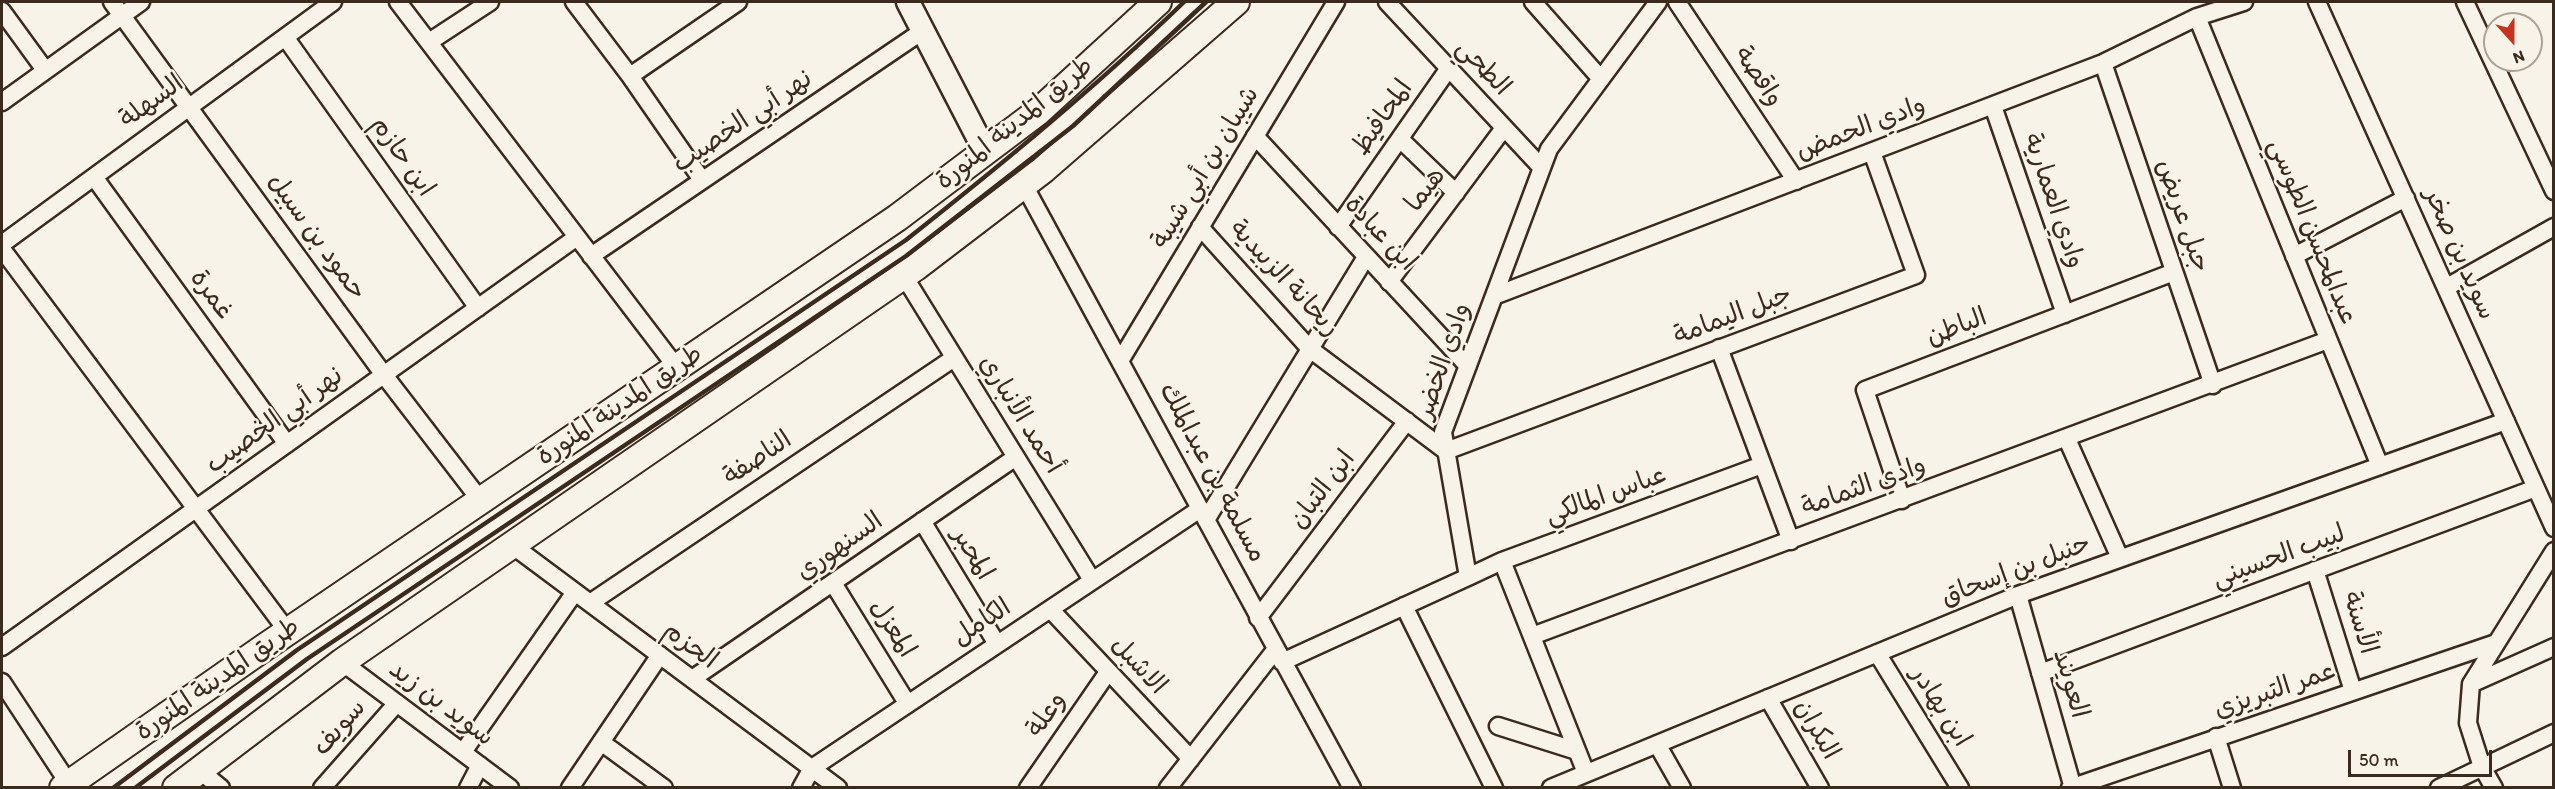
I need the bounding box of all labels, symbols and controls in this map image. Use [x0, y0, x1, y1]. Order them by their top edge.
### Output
north arrow [2483, 12, 2543, 72]
street label: الطحي [1449, 33, 1517, 103]
street label: واقصة [1727, 41, 1789, 113]
text: N [2510, 47, 2527, 68]
street label: طريق المدينة المنورة [930, 51, 1100, 197]
street label: نهر أبي الخصيب [667, 64, 819, 180]
street label: السهلة [114, 68, 190, 136]
street label: المحافيظ [1346, 74, 1420, 162]
street label: شيبان بن أبي شيبة [1145, 81, 1267, 255]
street label: وادي الحمض [1792, 90, 1930, 168]
street label: ابن حازم [363, 111, 441, 203]
street label: وادي العمارية [2015, 129, 2091, 273]
street label: عبدالمحسن الطوسي [2261, 135, 2363, 329]
street label: جبل عريض [2148, 156, 2216, 276]
street label: هيما [1399, 162, 1453, 218]
street label: حمود بن سبيل [260, 168, 372, 306]
street label: سويد بن صخر [2416, 183, 2502, 325]
street label: ابن عبادة [1337, 190, 1423, 278]
street label: ريحانة الزبيدية [1222, 214, 1346, 344]
street label: غمرة [182, 264, 240, 326]
street label: جبل اليمامة [1670, 279, 1796, 353]
street label: وادي الخضر [1410, 299, 1478, 423]
street label: الباطن [1922, 302, 1992, 354]
street label: طريق المدينة المنورة [531, 339, 709, 473]
street label: أحمد الأنباري [971, 350, 1069, 480]
street label: نهر أبي الخصيب [200, 361, 350, 481]
street label: مسلمة بن عبدالملك [1152, 378, 1272, 568]
street label: الناصفة [718, 425, 798, 493]
street label: ابن التبان [1283, 445, 1363, 535]
street label: وادي الثمامة [1798, 450, 1930, 524]
street label: عباس المالكي [1541, 460, 1671, 532]
street label: السنهوري [791, 506, 889, 588]
street label: لبيب الحسيني [2208, 519, 2350, 595]
street label: المحبر [944, 522, 1000, 586]
street label: حنبل بن إسحاق [1937, 528, 2095, 614]
street label: الأسنة [2335, 588, 2383, 658]
street label: الكامل [947, 593, 1017, 653]
street label: المعزل [862, 594, 922, 664]
street label: طريق المدينة المنورة [130, 612, 306, 748]
street label: الحزم [657, 615, 723, 677]
street label: الاشبل [1103, 630, 1173, 702]
street label: العويند [2045, 646, 2095, 722]
street label: سويد بن زيد [382, 654, 500, 754]
street label: عمر التبريزي [2210, 656, 2340, 726]
street label: ابن بهادر [1903, 661, 1977, 753]
street label: وعلة [1020, 686, 1074, 744]
street label: سويف [307, 693, 373, 763]
street label: البكران [1786, 694, 1846, 766]
scale bar [2351, 738, 2495, 776]
text: 50 m [2359, 749, 2399, 771]

